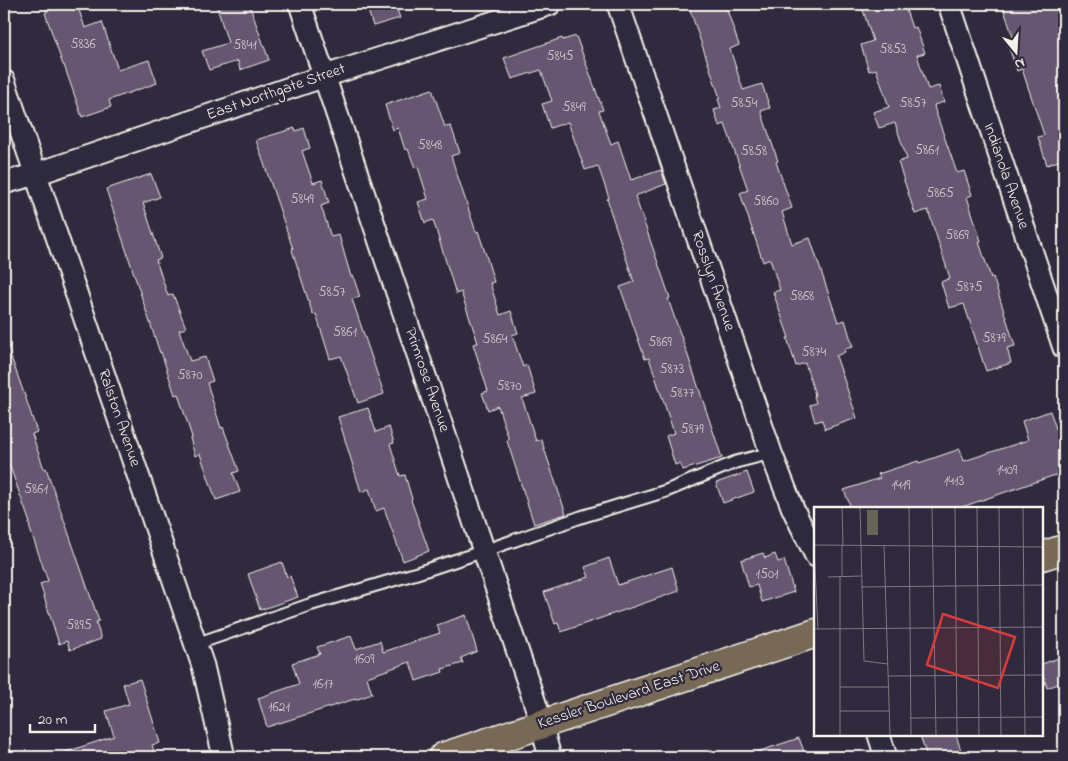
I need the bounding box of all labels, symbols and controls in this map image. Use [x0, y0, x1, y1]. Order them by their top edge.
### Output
north arrow [990, 28, 1040, 78]
house number: 5836 [70, 34, 96, 55]
house number: 5841 [233, 35, 257, 56]
house number: 5853 [879, 39, 907, 60]
house number: 5845 [546, 46, 574, 67]
text: N [1012, 51, 1027, 74]
street label: East Northgate Street [203, 57, 349, 127]
house number: 5854 [730, 93, 758, 114]
house number: 5857 [899, 93, 927, 114]
house number: 5849 [562, 97, 586, 118]
street label: Indianola Avenue [977, 120, 1036, 233]
house number: 5848 [418, 135, 442, 156]
house number: 5861 [915, 140, 939, 161]
house number: 5858 [741, 141, 767, 162]
house number: 5865 [926, 183, 954, 204]
house number: 5849 [290, 189, 314, 210]
house number: 5860 [753, 191, 779, 212]
house number: 5869 [945, 225, 970, 246]
street label: Rosslyn Avenue [685, 228, 742, 335]
house number: 5875 [955, 277, 983, 298]
house number: 5857 [318, 282, 346, 303]
house number: 5868 [790, 286, 814, 307]
house number: 5861 [333, 322, 357, 343]
street label: Primrose Avenue [398, 325, 456, 436]
house number: 5879 [982, 328, 1006, 349]
house number: 5864 [482, 329, 508, 350]
house number: 5869 [648, 332, 673, 353]
house number: 5874 [802, 342, 827, 363]
house number: 5873 [660, 359, 685, 380]
house number: 5870 [177, 365, 203, 386]
street label: Ralston Avenue [91, 366, 147, 471]
house number: 5870 [496, 376, 522, 397]
house number: 5877 [670, 383, 695, 404]
house number: 5879 [680, 419, 704, 440]
house number: 1409 [997, 460, 1018, 481]
house number: 1413 [944, 471, 964, 492]
house number: 1419 [892, 475, 911, 496]
house number: 5861 [24, 479, 48, 500]
inset map [814, 507, 1043, 736]
house number: 1501 [756, 564, 779, 585]
house number: 5895 [66, 615, 92, 636]
house number: 1609 [354, 649, 375, 670]
street label: Kessler Boulevard East Drive [535, 654, 724, 736]
house number: 1617 [313, 674, 334, 695]
house number: 1621 [268, 697, 291, 718]
scale bar [30, 701, 95, 733]
text: 20 m [38, 709, 68, 731]

